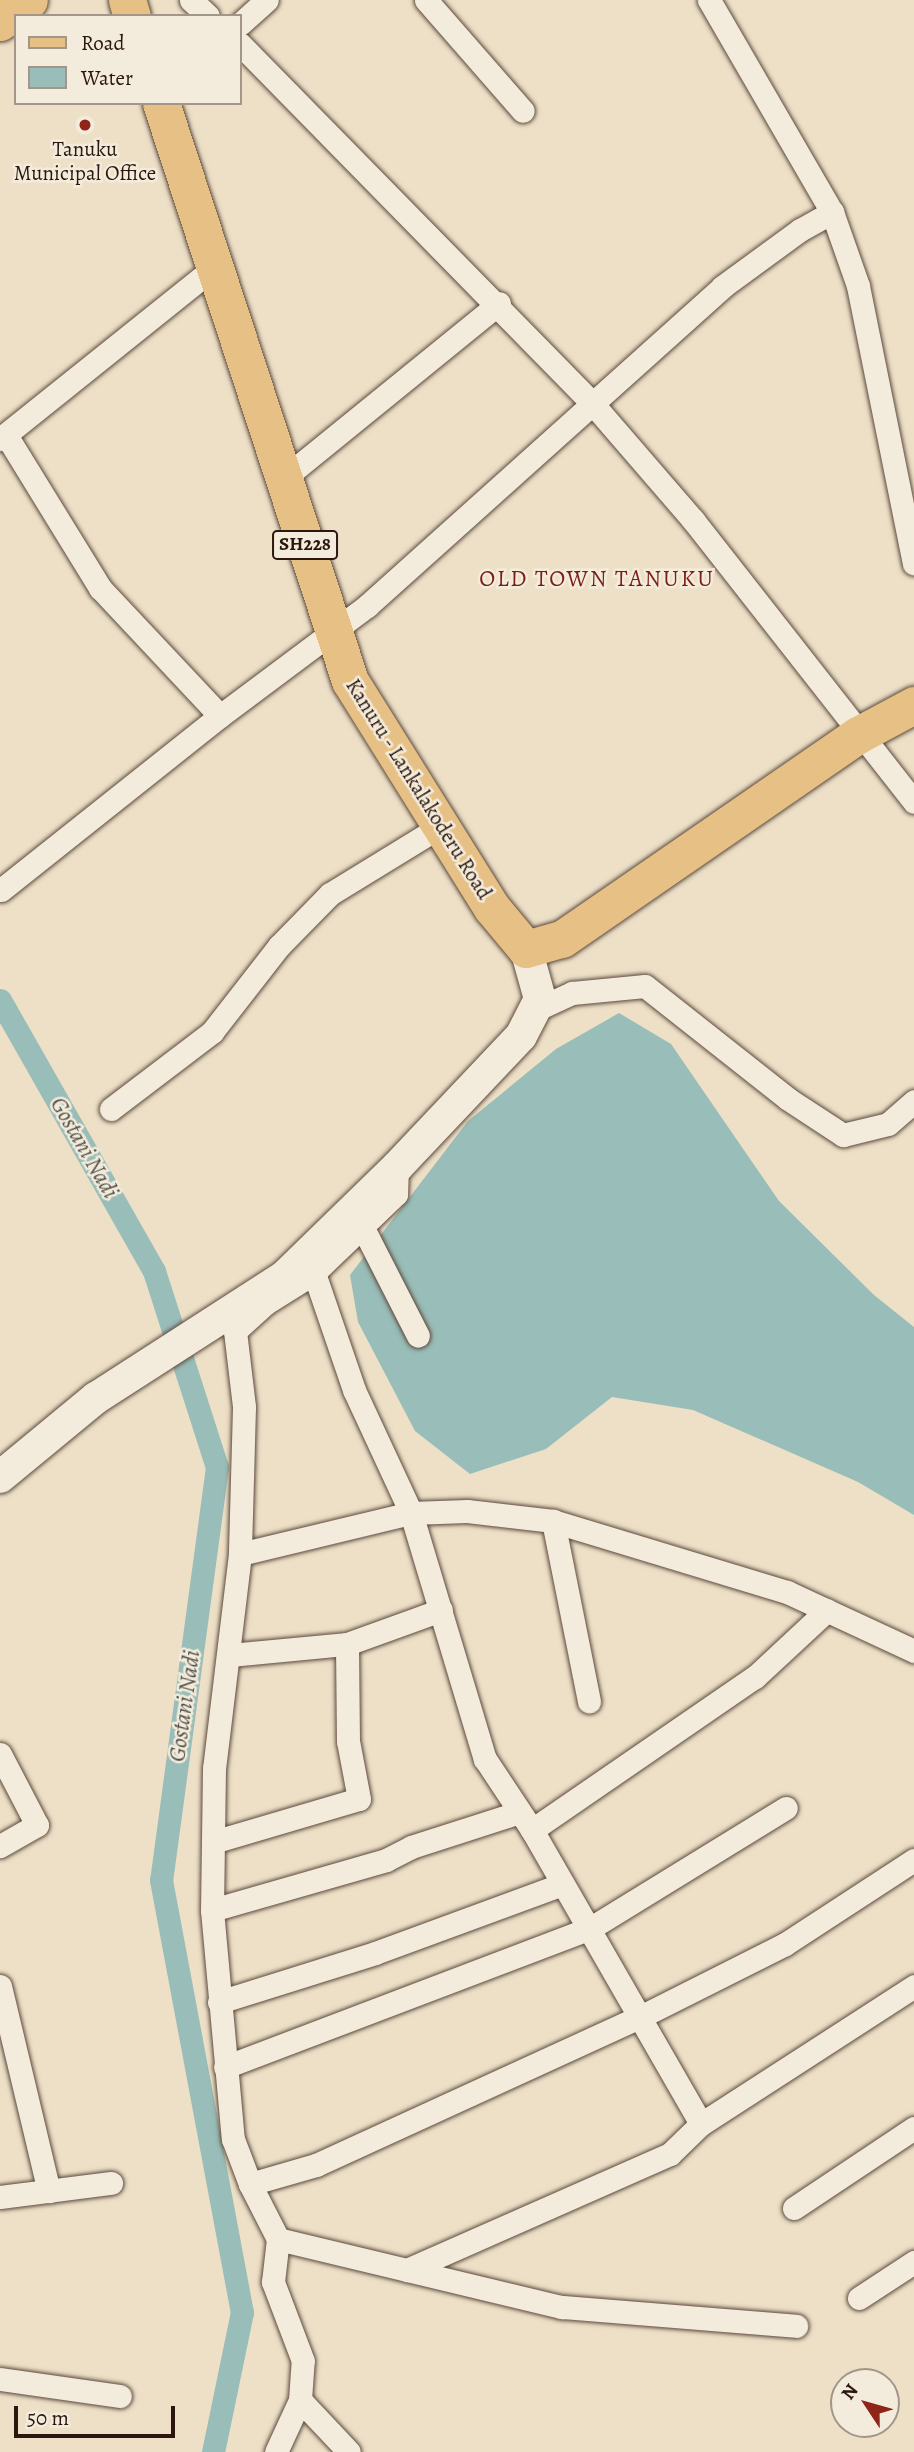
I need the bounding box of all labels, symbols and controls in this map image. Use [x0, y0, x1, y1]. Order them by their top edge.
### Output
legend [14, 14, 242, 105]
text: Road [81, 29, 125, 57]
text: Water [81, 64, 133, 92]
marker: Tanuku Municipal Office [77, 117, 93, 133]
place label: Tanuku Municipal Office [14, 136, 156, 186]
road number: SH228 [272, 530, 338, 560]
district label: OLD TOWN TANUKU [481, 565, 713, 593]
street label: Kanuru - Lankalakoderu Road [340, 674, 498, 904]
water label: Gostani Nadi [44, 1092, 124, 1204]
water label: Gostani Nadi [164, 1648, 206, 1764]
north arrow [830, 2368, 900, 2438]
text: N [835, 2379, 864, 2405]
scale bar [18, 2392, 178, 2436]
text: 50 m [27, 2404, 69, 2432]

